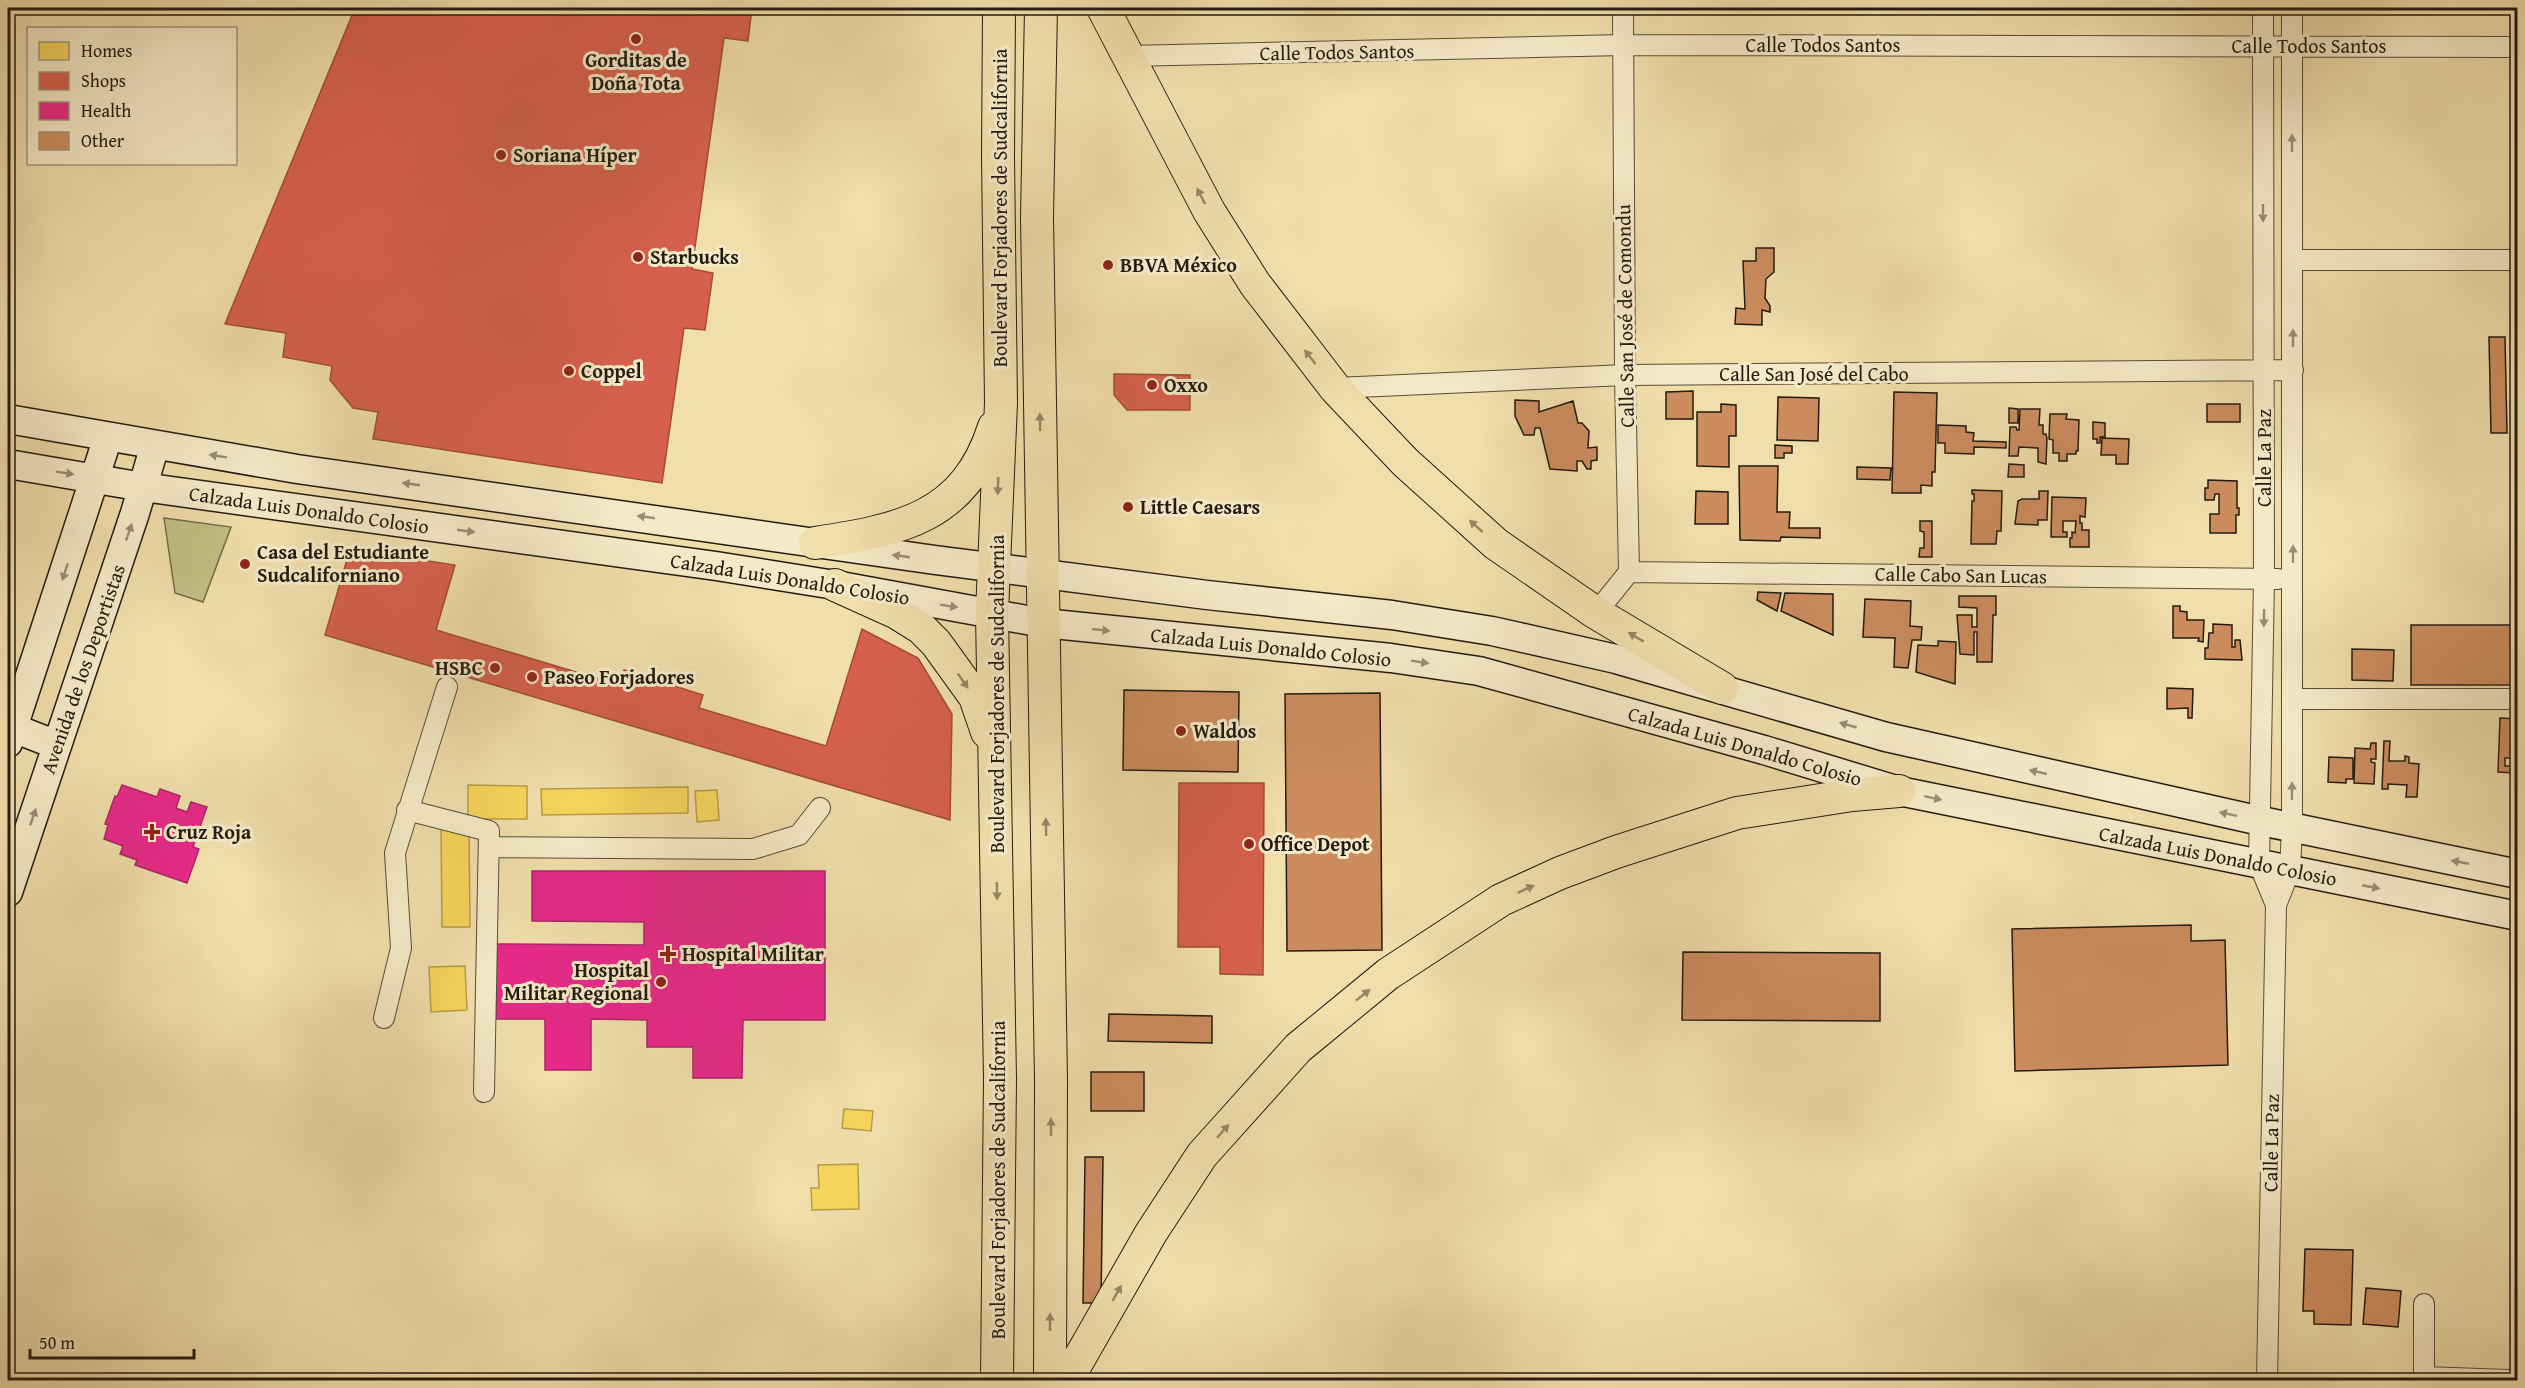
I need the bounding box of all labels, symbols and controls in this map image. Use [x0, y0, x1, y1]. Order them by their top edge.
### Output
legend [27, 27, 237, 165]
street label: Calle Todos Santos [1746, 30, 1900, 59]
street label: Calle Todos Santos [2232, 31, 2386, 60]
marker: Gorditas de Doña Tota [629, 32, 643, 46]
street label: Calle Todos Santos [1259, 36, 1415, 67]
text: Homes [81, 37, 132, 64]
place label: Gorditas de Doña Tota [585, 45, 687, 97]
street label: Boulevard Forjadores de Sudcalifornia [985, 48, 1014, 367]
text: Shops [81, 67, 126, 94]
text: Health [81, 97, 131, 124]
text: Other [81, 127, 125, 154]
one-way arrow [2287, 133, 2297, 152]
place label: Soriana Híper [513, 140, 637, 169]
marker: Soriana Híper [494, 148, 508, 162]
one-way arrow [1197, 187, 1206, 204]
one-way arrow [2258, 203, 2268, 222]
street label: Calle San José de Comondu [1608, 204, 1641, 428]
place label: Starbucks [650, 242, 739, 271]
marker: Starbucks [631, 250, 645, 264]
place label: BBVA México [1120, 250, 1237, 279]
marker: BBVA México [1101, 258, 1115, 272]
one-way arrow [2288, 328, 2298, 347]
one-way arrow [1304, 349, 1317, 365]
place label: Coppel [581, 356, 642, 385]
street label: Calle San José del Cabo [1719, 359, 1909, 388]
marker: Coppel [562, 364, 576, 378]
place label: Oxxo [1164, 370, 1208, 399]
marker: Oxxo [1145, 378, 1159, 392]
street label: Calle La Paz [2249, 409, 2278, 507]
one-way arrow [1035, 413, 1045, 432]
one-way arrow [209, 451, 228, 460]
one-way arrow [56, 469, 75, 478]
one-way arrow [994, 476, 1003, 495]
street label: Calzada Luis Donaldo Colosio [187, 478, 431, 541]
one-way arrow [402, 480, 421, 489]
place label: Little Caesars [1140, 492, 1260, 521]
marker: Little Caesars [1121, 500, 1135, 514]
one-way arrow [636, 513, 655, 522]
one-way arrow [1468, 519, 1483, 533]
one-way arrow [124, 523, 134, 541]
one-way arrow [457, 527, 476, 536]
street label: Boulevard Forjadores de Sudcalifornia [982, 534, 1011, 853]
place label: Casa del Estudiante Sudcaliforniano [257, 537, 429, 589]
one-way arrow [2288, 544, 2298, 563]
street label: Calzada Luis Donaldo Colosio [668, 545, 912, 612]
one-way arrow [892, 551, 911, 560]
marker: Casa del Estudiante Sudcaliforniano [238, 557, 252, 571]
street label: Calle Cabo San Lucas [1875, 558, 2047, 591]
street label: Avenida de los Deportistas [33, 560, 132, 778]
one-way arrow [59, 563, 69, 581]
one-way arrow [940, 602, 959, 611]
one-way arrow [2259, 608, 2268, 627]
street label: Calzada Luis Donaldo Colosio [1149, 619, 1393, 674]
one-way arrow [1092, 625, 1111, 635]
one-way arrow [1628, 631, 1644, 642]
place label: HSBC [435, 653, 483, 682]
one-way arrow [1411, 658, 1430, 667]
marker: HSBC [488, 661, 502, 675]
place label: Paseo Forjadores [544, 662, 694, 691]
marker: Paseo Forjadores [525, 670, 539, 684]
one-way arrow [957, 672, 969, 688]
street label: Calzada Luis Donaldo Colosio [1625, 698, 1865, 793]
place label: Waldos [1193, 716, 1256, 745]
one-way arrow [1839, 720, 1857, 729]
marker: Waldos [1174, 724, 1188, 738]
one-way arrow [2028, 766, 2047, 776]
one-way arrow [2287, 781, 2297, 800]
one-way arrow [1924, 794, 1943, 803]
one-way arrow [28, 808, 38, 826]
one-way arrow [2218, 809, 2237, 818]
place label: Cruz Roja [166, 817, 252, 846]
one-way arrow [1041, 818, 1051, 837]
street label: Calzada Luis Donaldo Colosio [2097, 818, 2340, 893]
marker: Cruz Roja [143, 823, 161, 841]
place label: Office Depot [1261, 829, 1370, 858]
marker: Office Depot [1242, 837, 1256, 851]
one-way arrow [2450, 857, 2469, 866]
one-way arrow [992, 881, 1002, 900]
one-way arrow [2362, 882, 2381, 892]
one-way arrow [1517, 884, 1534, 893]
place label: Hospital Militar [682, 939, 824, 968]
marker: Hospital Militar [659, 945, 677, 963]
place label: Hospital Militar Regional [504, 955, 649, 1007]
marker: Hospital Militar Regional [654, 975, 668, 989]
one-way arrow [1355, 989, 1370, 1002]
street label: Boulevard Forjadores de Sudcalifornia [983, 1020, 1012, 1339]
street label: Calle La Paz [2255, 1094, 2286, 1192]
one-way arrow [1046, 1118, 1056, 1137]
one-way arrow [1216, 1123, 1230, 1138]
one-way arrow [1111, 1285, 1122, 1301]
one-way arrow [1045, 1313, 1055, 1332]
scale bar [30, 1322, 194, 1360]
text: 50 m [39, 1329, 75, 1356]

